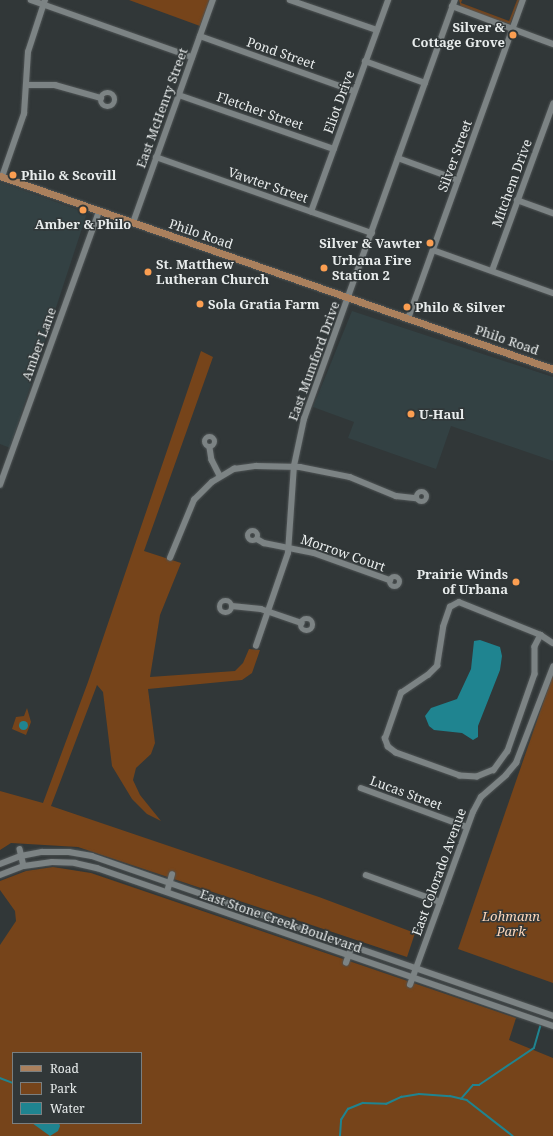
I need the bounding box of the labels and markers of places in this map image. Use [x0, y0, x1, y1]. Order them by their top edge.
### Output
place label: Silver & Cottage Grove [412, 20, 505, 51]
marker: Silver & Cottage Grove [508, 30, 518, 40]
place label: Philo & Scovill [21, 167, 116, 183]
marker: Philo & Scovill [8, 170, 18, 180]
marker: Amber & Philo [78, 205, 88, 215]
place label: Amber & Philo [35, 216, 131, 232]
place label: Silver & Vawter [319, 235, 422, 251]
marker: Silver & Vawter [425, 238, 435, 248]
place label: Urbana Fire Station 2 [332, 253, 411, 284]
place label: St. Matthew Lutheran Church [156, 257, 269, 288]
marker: Urbana Fire Station 2 [319, 263, 329, 273]
marker: St. Matthew Lutheran Church [143, 267, 153, 277]
place label: Sola Gratia Farm [208, 296, 320, 312]
marker: Sola Gratia Farm [195, 299, 205, 309]
place label: Philo & Silver [415, 299, 505, 315]
marker: Philo & Silver [402, 302, 412, 312]
place label: U-Haul [419, 406, 464, 422]
marker: U-Haul [406, 409, 416, 419]
place label: Prairie Winds of Urbana [417, 567, 508, 598]
marker: Prairie Winds of Urbana [511, 577, 521, 587]

